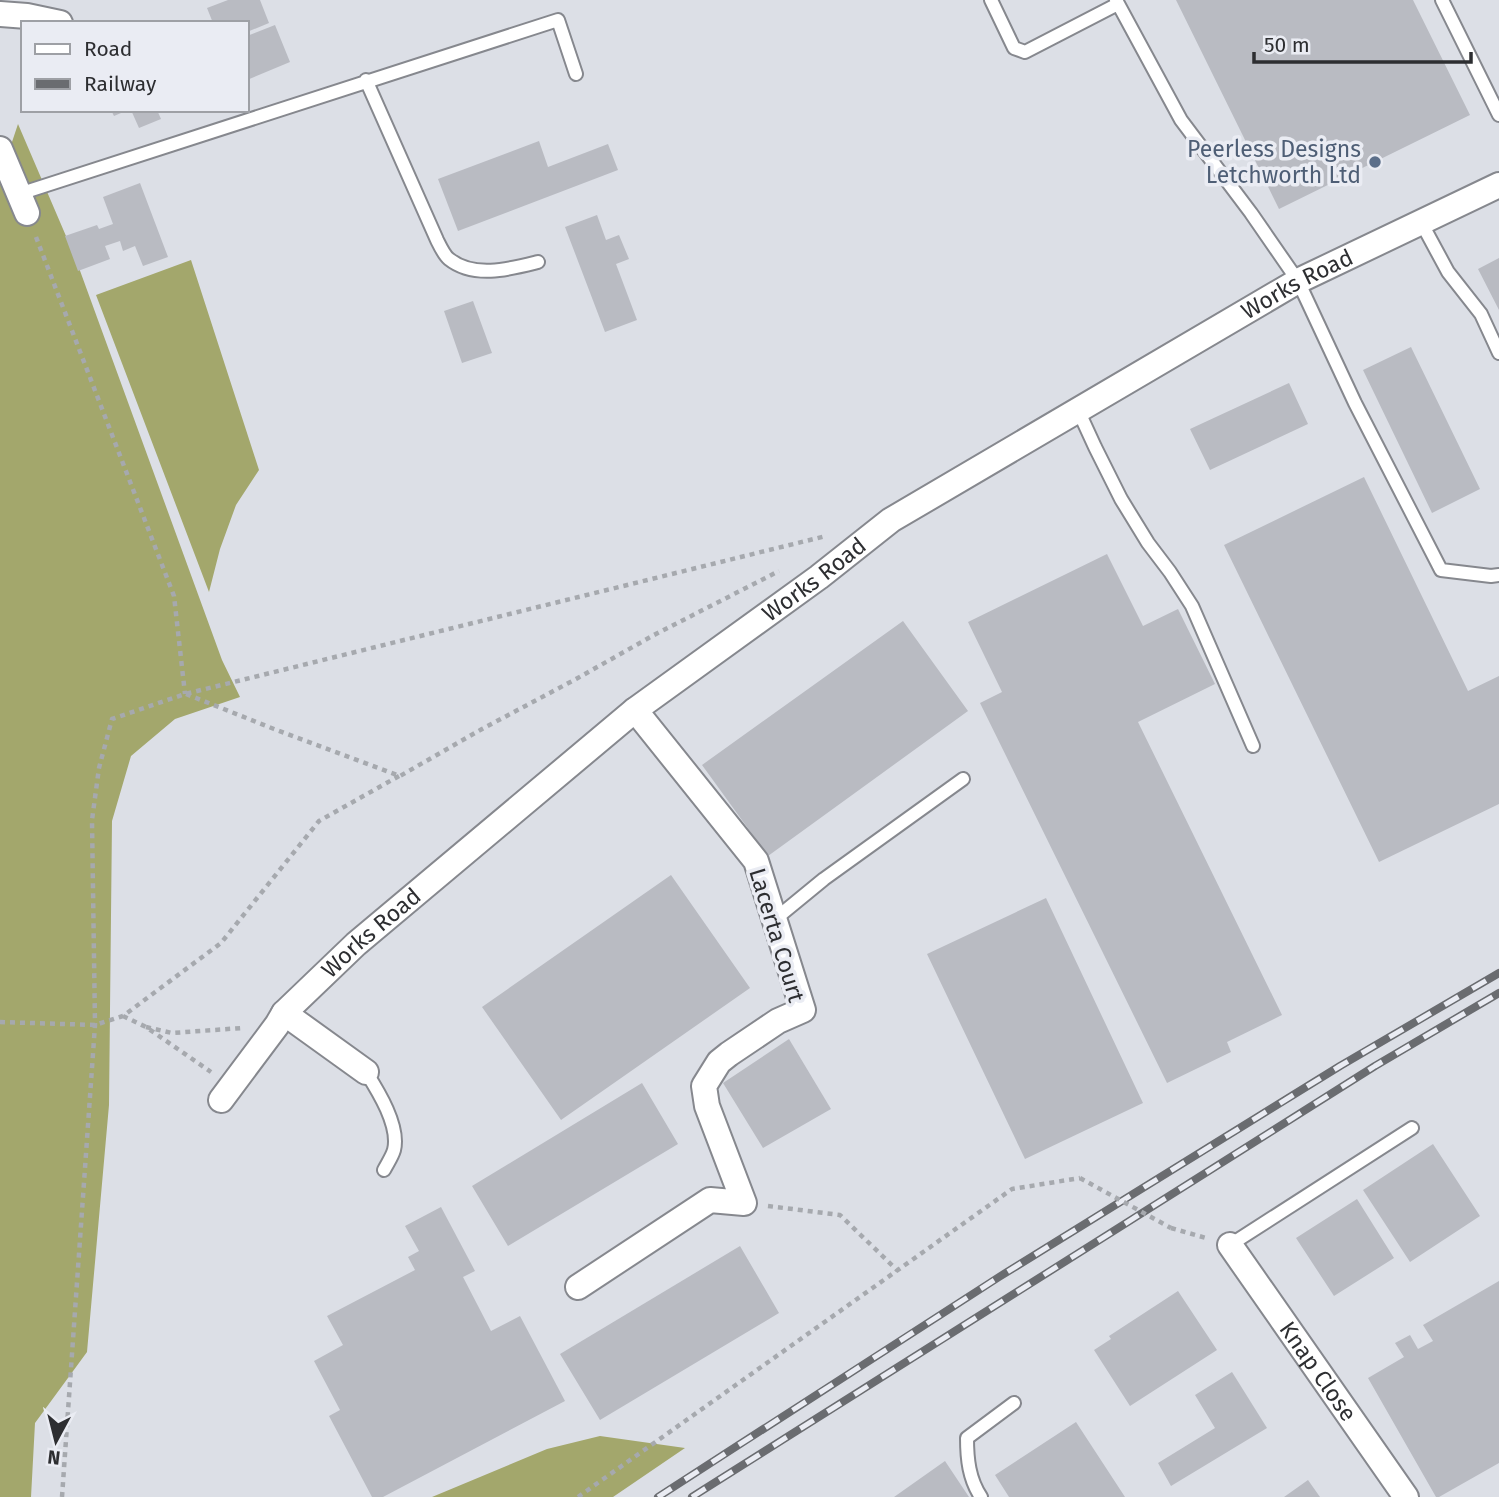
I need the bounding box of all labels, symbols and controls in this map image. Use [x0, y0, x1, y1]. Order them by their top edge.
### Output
legend [21, 21, 248, 112]
scale bar [1254, 21, 1471, 65]
text: 50 m [1264, 32, 1310, 58]
text: Road [84, 36, 132, 62]
text: Railway [84, 71, 157, 97]
place label: Peerless Designs Letchworth Ltd [1187, 135, 1361, 189]
marker: Peerless Designs Letchworth Ltd [1367, 154, 1383, 170]
street label: Works Road [1236, 243, 1357, 325]
street label: Works Road [757, 531, 872, 627]
street label: Lacerta Court [743, 865, 811, 1006]
street label: Works Road [316, 882, 426, 984]
street label: Knap Close [1274, 1316, 1363, 1427]
north arrow [21, 1406, 91, 1476]
text: N [46, 1445, 62, 1470]

